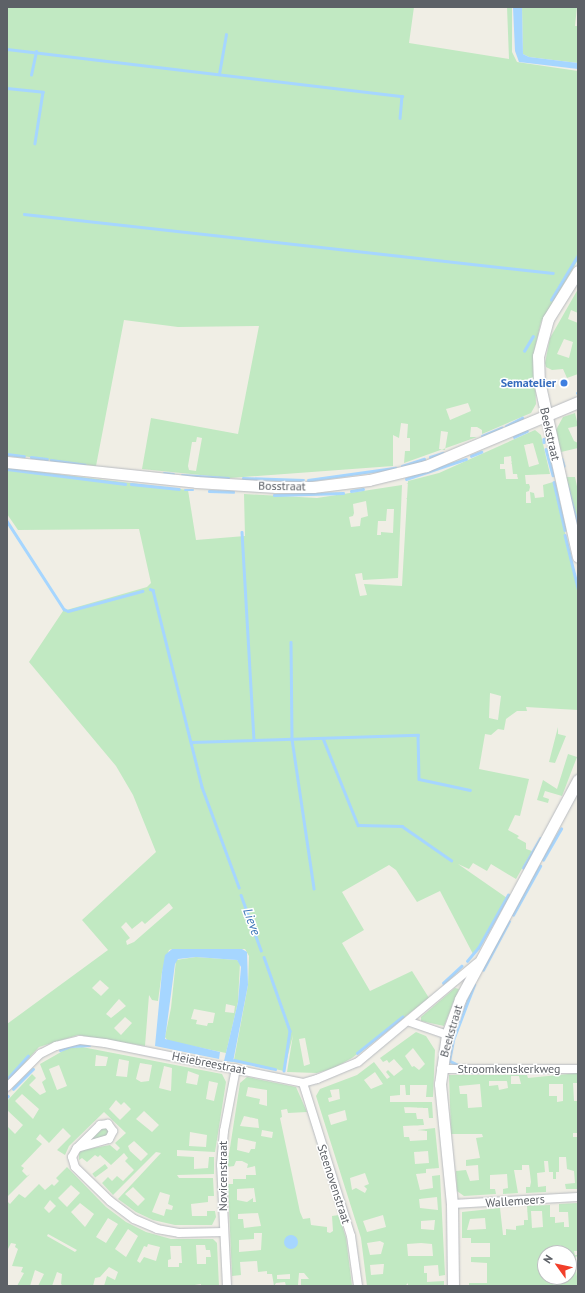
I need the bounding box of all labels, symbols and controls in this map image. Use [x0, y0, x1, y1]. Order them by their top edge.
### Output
place label: Sematelier [501, 376, 556, 390]
marker: Sematelier [559, 378, 569, 388]
street label: Beekstraat [537, 406, 563, 462]
street label: Bosstraat [258, 478, 306, 494]
water label: Lieve [239, 906, 263, 938]
street label: Beekstraat [437, 1003, 465, 1059]
street label: Heiebreestraat [171, 1049, 247, 1077]
street label: Stroomkenskerkweg [457, 1062, 561, 1076]
street label: Novicenstraat [216, 1141, 230, 1211]
street label: Steenovenstraat [314, 1142, 354, 1226]
street label: Wallemeers [485, 1192, 545, 1210]
north arrow [537, 1245, 577, 1285]
text: N [540, 1252, 556, 1266]

